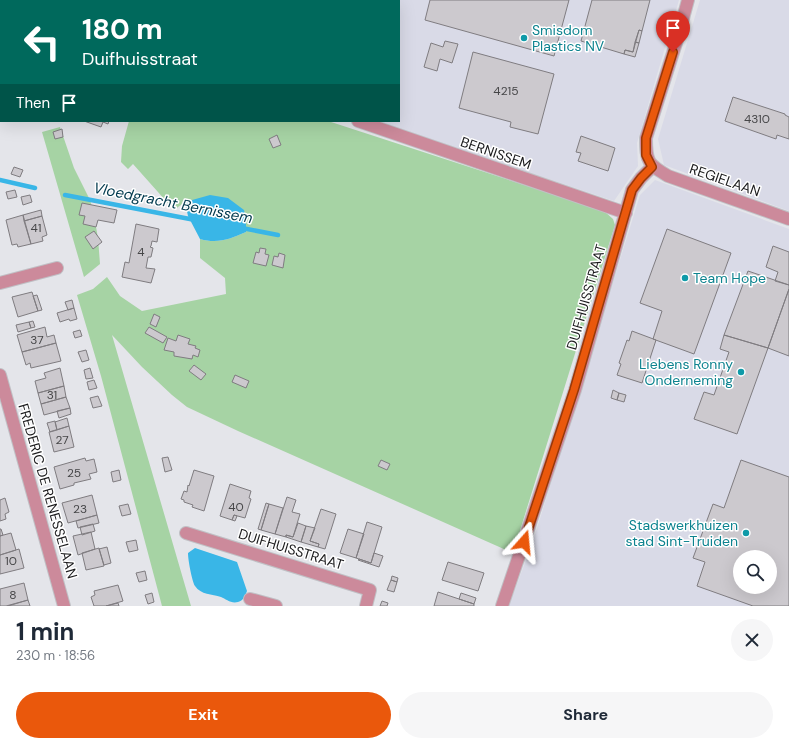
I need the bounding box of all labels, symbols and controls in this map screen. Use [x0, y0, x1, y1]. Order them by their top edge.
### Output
text: 180 m [82, 11, 163, 48]
pin [656, 11, 690, 52]
icon: left [16, 16, 68, 68]
icon: arrive [662, 17, 684, 39]
place label: Smisdom Plastics NV [532, 21, 605, 55]
marker: Smisdom Plastics NV [519, 33, 529, 43]
text: Duifhuisstraat [82, 47, 198, 71]
house number: 4215 [493, 83, 519, 99]
icon: arrive [58, 92, 80, 114]
text: Then [16, 93, 50, 113]
house number: 4310 [744, 111, 770, 127]
street label: BERNISSEM [458, 133, 534, 173]
street label: REGIELAAN [687, 159, 763, 201]
water label: Vloedgracht Bernissem [92, 178, 254, 228]
house number: 41 [30, 220, 42, 236]
street label: DUIFHUISSTRAAT [562, 242, 610, 352]
house number: 4 [137, 244, 145, 260]
place label: Team Hope [693, 269, 766, 287]
marker: Team Hope [680, 273, 690, 283]
house number: 37 [30, 332, 44, 348]
place label: Liebens Ronny Onderneming [639, 355, 733, 389]
marker: Liebens Ronny Onderneming [736, 367, 746, 377]
house number: 31 [47, 387, 57, 403]
street label: FREDERIC DE RENESSELAAN [14, 401, 82, 581]
house number: 27 [55, 432, 69, 448]
house number: 25 [67, 465, 81, 481]
house number: 40 [228, 499, 244, 515]
house number: 23 [73, 501, 87, 517]
place label: Stadswerkhuizen stad Sint-Truiden [625, 516, 738, 550]
position arrow [503, 521, 545, 563]
street label: DUIFHUISSTRAAT [236, 524, 346, 574]
marker: Stadswerkhuizen stad Sint-Truiden [741, 528, 751, 538]
map controls [733, 550, 777, 594]
button: search [733, 550, 777, 594]
house number: 10 [5, 553, 17, 569]
house number: 8 [9, 587, 17, 603]
text: 1 min [16, 616, 74, 647]
button: close [731, 619, 773, 661]
text: 230 m · 18:56 [16, 647, 95, 664]
button: Exit [16, 692, 391, 738]
button: Share [399, 692, 773, 738]

